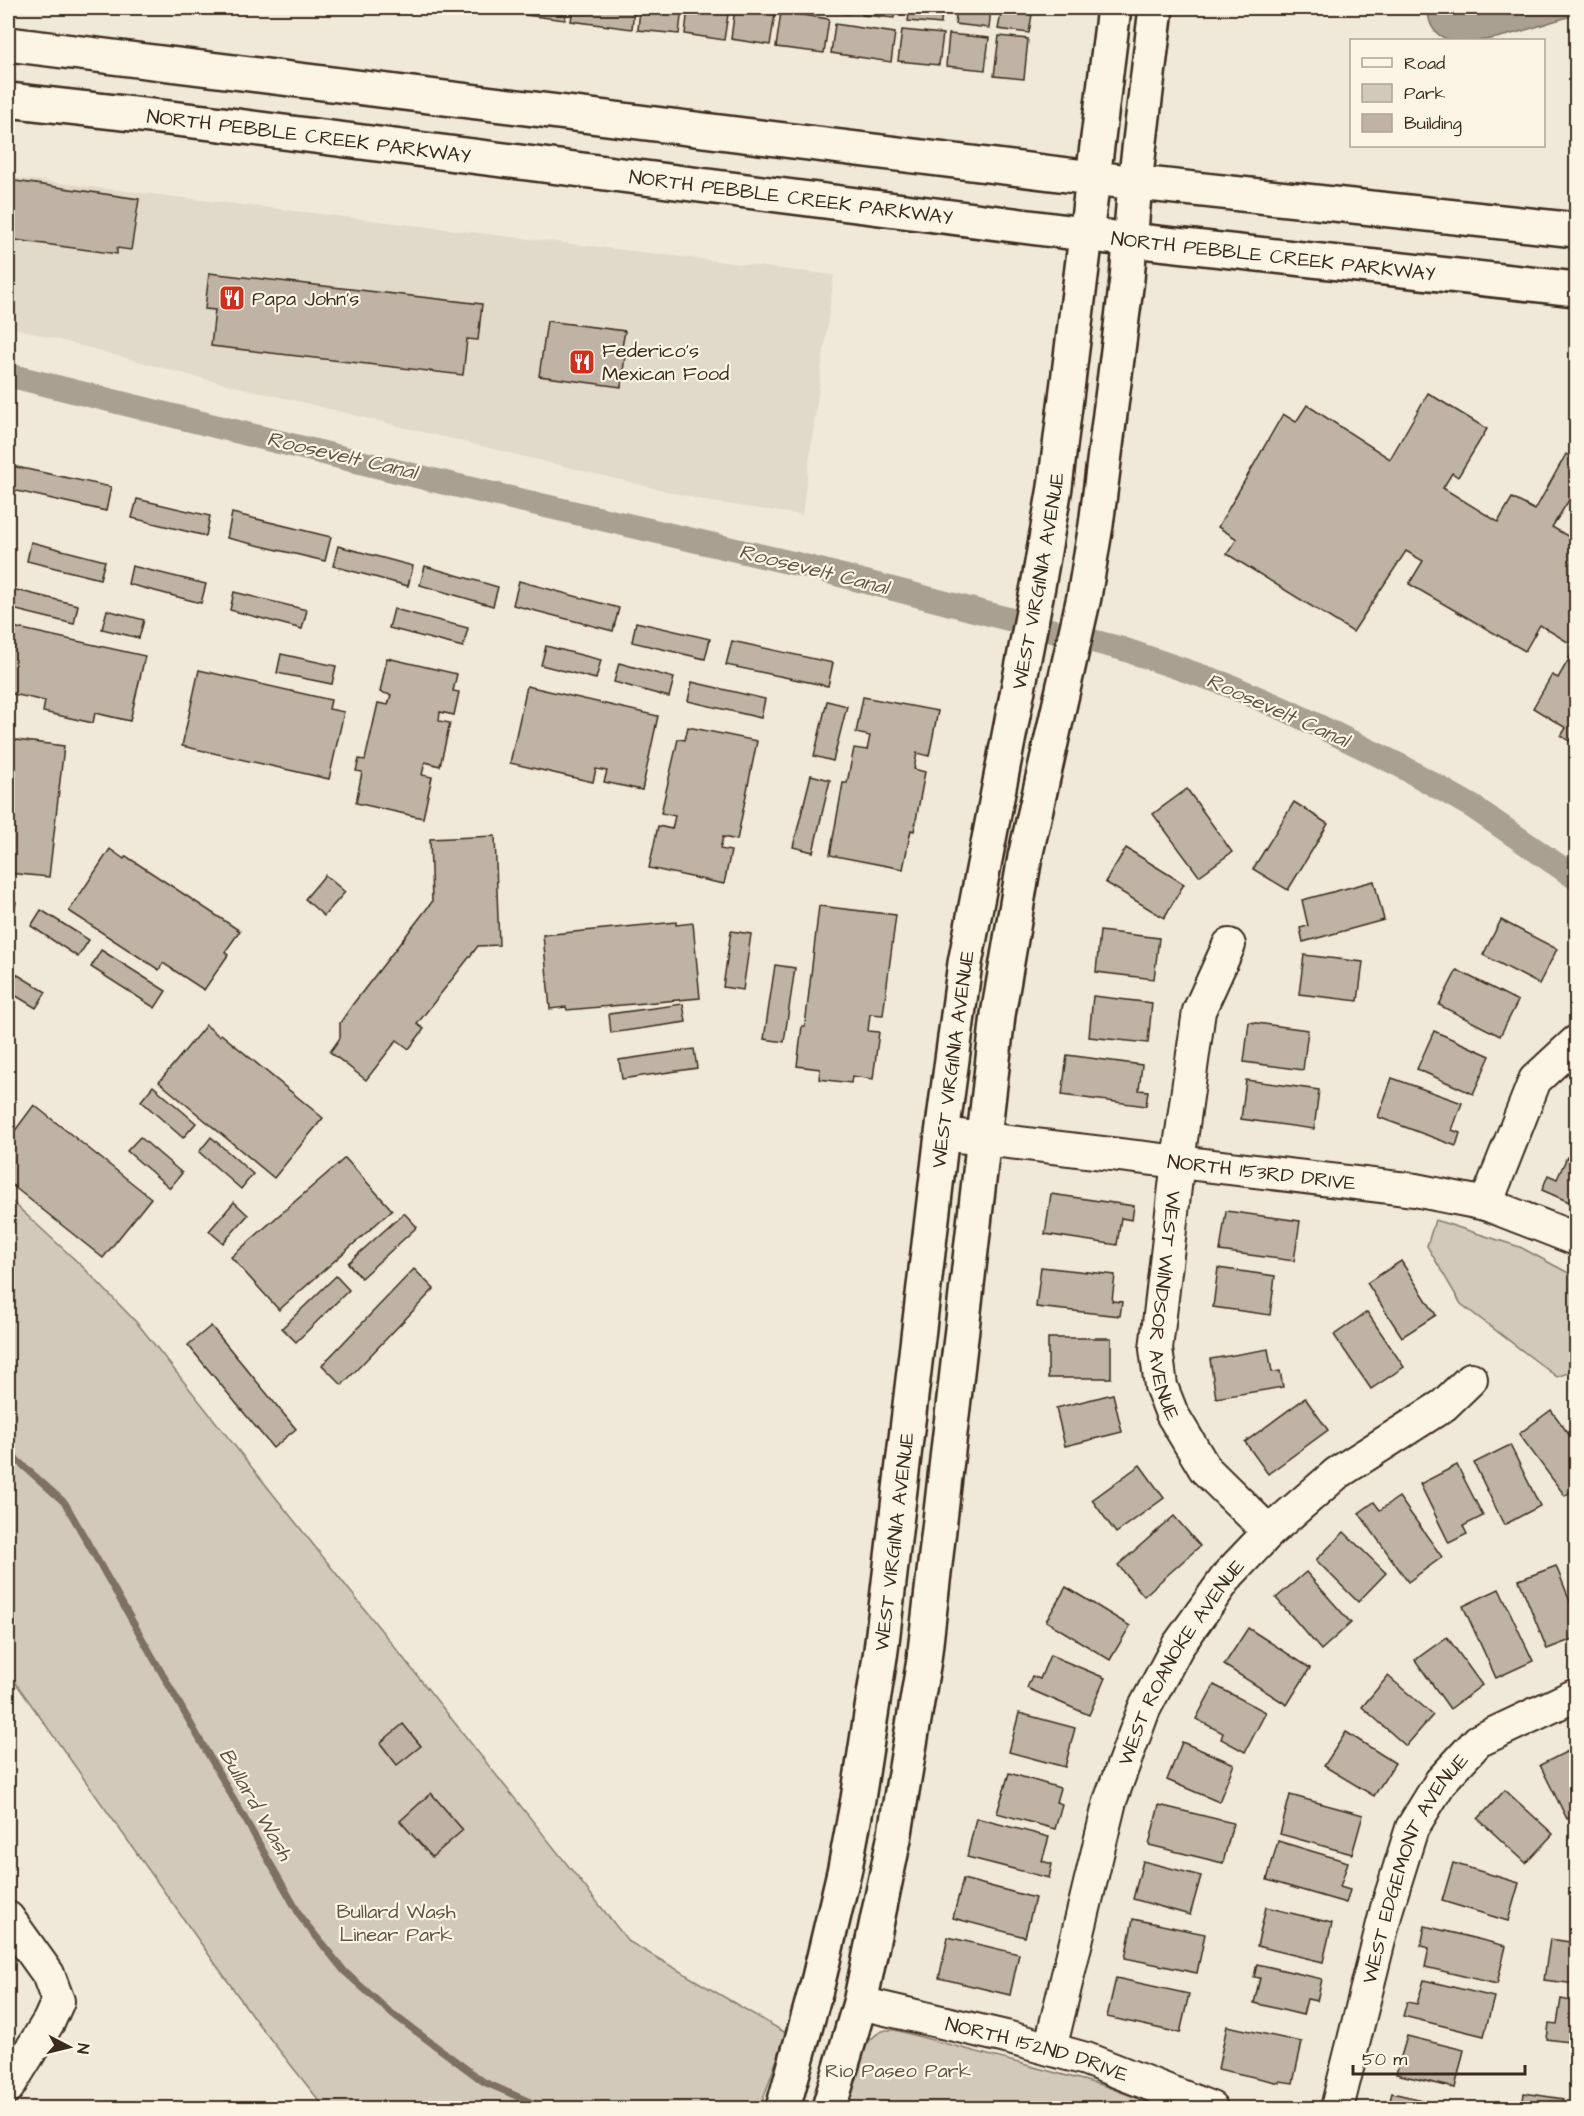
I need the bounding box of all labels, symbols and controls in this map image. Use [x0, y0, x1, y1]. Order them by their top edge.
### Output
legend [1350, 39, 1545, 147]
text: Road [1404, 51, 1445, 76]
text: Park [1404, 81, 1446, 106]
street label: NORTH PEBBLE CREEK PARKWAY [145, 103, 473, 171]
text: Building [1404, 111, 1462, 137]
street label: NORTH PEBBLE CREEK PARKWAY [627, 163, 955, 232]
street label: NORTH PEBBLE CREEK PARKWAY [1110, 225, 1437, 288]
restaurant icon: Papa John's [217, 283, 247, 313]
place label: Papa John's [252, 285, 359, 313]
place label: Federico's Mexican Food [602, 337, 729, 388]
restaurant icon: Federico's Mexican Food [567, 347, 597, 377]
water label: Roosevelt Canal [264, 424, 422, 487]
street label: WEST VIRGINIA AVENUE [1005, 471, 1072, 692]
water label: Roosevelt Canal [736, 537, 894, 603]
water label: Roosevelt Canal [1202, 666, 1356, 756]
street label: WEST VIRGINIA AVENUE [925, 948, 982, 1170]
street label: NORTH 153RD DRIVE [1166, 1148, 1358, 1198]
street label: WEST WINDSOR AVENUE [1141, 1189, 1187, 1425]
street label: WEST VIRGINIA AVENUE [868, 1431, 922, 1653]
street label: WEST ROANOKE AVENUE [1111, 1553, 1251, 1769]
water label: Bullard Wash [212, 1743, 300, 1867]
street label: WEST EDGEMONT AVENUE [1356, 1747, 1475, 1987]
park label: Bullard Wash Linear Park [336, 1898, 456, 1949]
street label: NORTH 152ND DRIVE [943, 2010, 1133, 2089]
north arrow [39, 2017, 99, 2077]
scale bar [1353, 2038, 1526, 2076]
text: N [71, 2042, 94, 2055]
text: 50 m [1362, 2047, 1407, 2072]
park label: Rio Paseo Park [825, 2057, 971, 2085]

